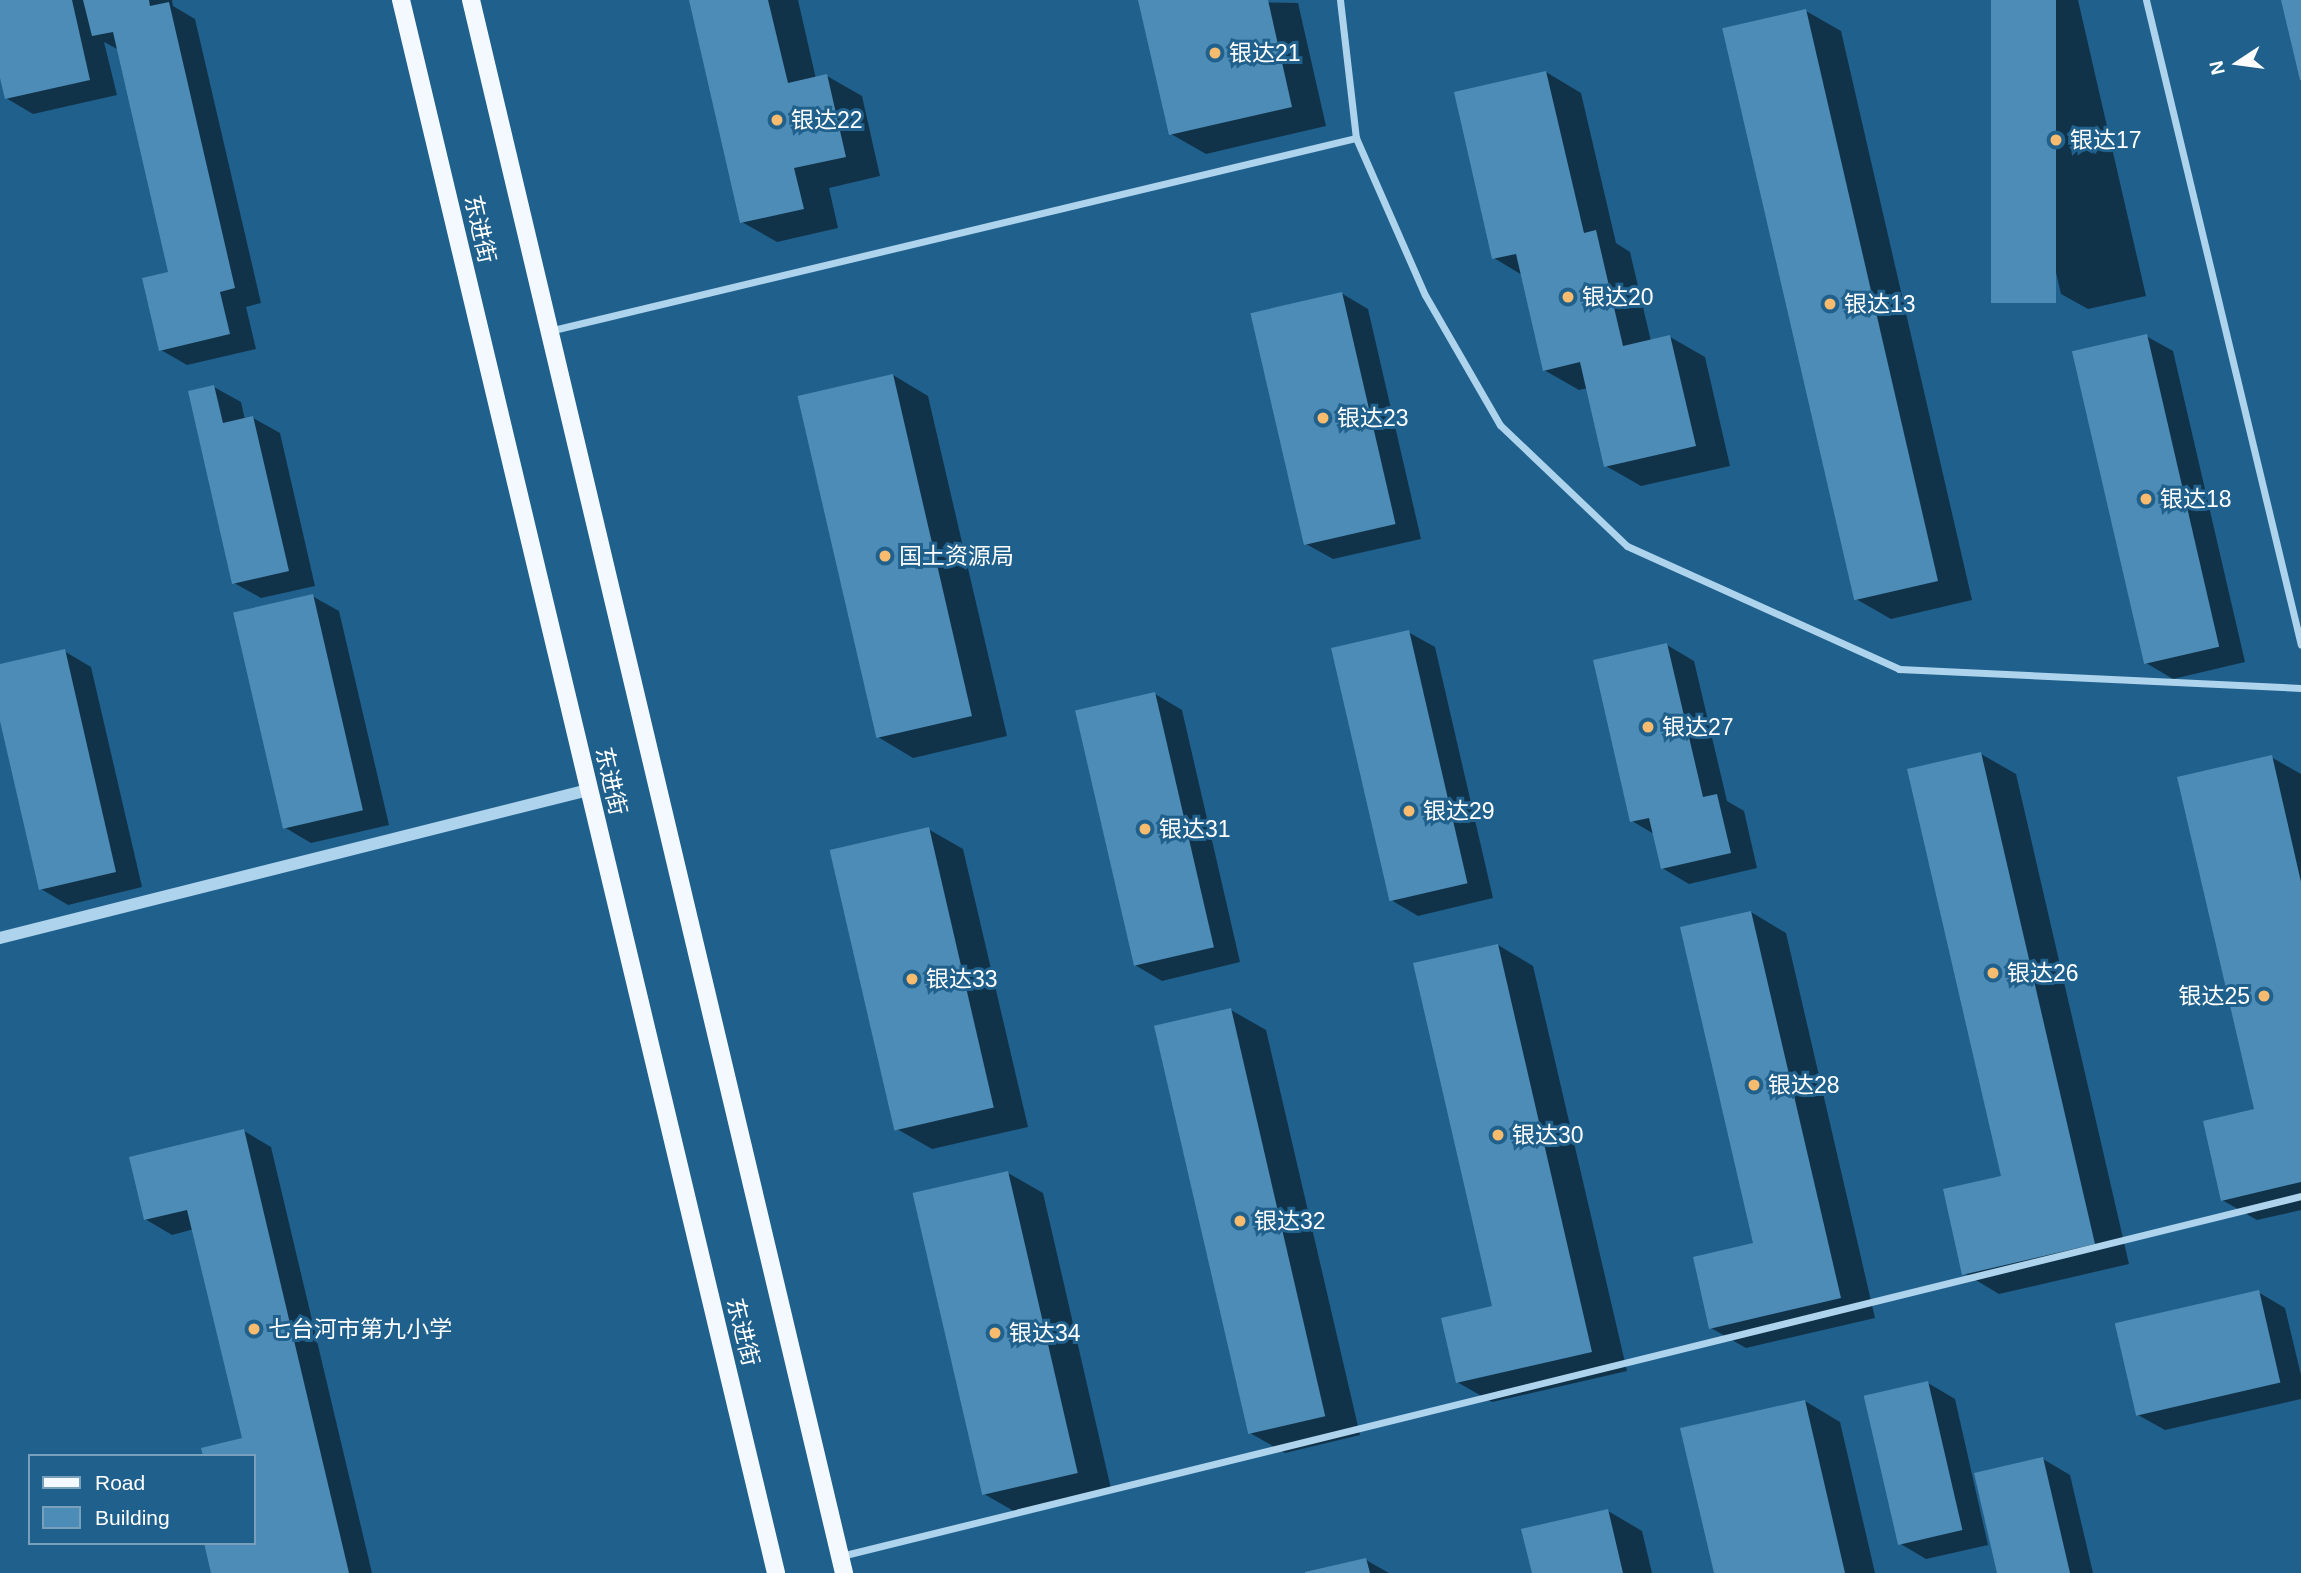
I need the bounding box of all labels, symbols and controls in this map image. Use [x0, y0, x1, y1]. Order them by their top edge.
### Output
north arrow [2203, 28, 2273, 98]
place label: 银达21 [1229, 39, 1301, 67]
marker: 银达21 [1207, 45, 1223, 61]
text: N [2205, 59, 2229, 77]
place label: 银达22 [791, 106, 863, 134]
marker: 银达22 [769, 112, 785, 128]
place label: 银达17 [2070, 126, 2142, 154]
marker: 银达17 [2048, 132, 2064, 148]
street label: 东进街 [459, 192, 501, 266]
place label: 银达20 [1582, 283, 1654, 311]
marker: 银达20 [1560, 289, 1576, 305]
place label: 银达13 [1844, 290, 1916, 318]
marker: 银达13 [1822, 296, 1838, 312]
place label: 银达23 [1337, 404, 1409, 432]
marker: 银达23 [1315, 410, 1331, 426]
place label: 银达18 [2160, 485, 2232, 513]
marker: 银达18 [2138, 491, 2154, 507]
place label: 国土资源局 [899, 542, 1014, 570]
marker: 国土资源局 [877, 548, 893, 564]
place label: 银达27 [1662, 713, 1734, 741]
marker: 银达27 [1640, 719, 1656, 735]
street label: 东进街 [590, 744, 632, 818]
place label: 银达29 [1423, 797, 1495, 825]
marker: 银达29 [1401, 803, 1417, 819]
place label: 银达31 [1159, 815, 1231, 843]
marker: 银达31 [1137, 821, 1153, 837]
place label: 银达26 [2007, 959, 2079, 987]
place label: 银达33 [926, 965, 998, 993]
marker: 银达26 [1985, 965, 2001, 981]
marker: 银达33 [904, 971, 920, 987]
place label: 银达25 [2178, 982, 2250, 1010]
marker: 银达25 [2256, 988, 2272, 1004]
place label: 银达28 [1768, 1071, 1840, 1099]
marker: 银达28 [1746, 1077, 1762, 1093]
place label: 银达30 [1512, 1121, 1584, 1149]
marker: 银达30 [1490, 1127, 1506, 1143]
place label: 银达32 [1254, 1207, 1326, 1235]
marker: 银达32 [1232, 1213, 1248, 1229]
street label: 东进街 [721, 1295, 765, 1369]
place label: 七台河市第九小学 [268, 1315, 452, 1343]
place label: 银达34 [1009, 1319, 1081, 1347]
marker: 七台河市第九小学 [246, 1321, 262, 1337]
marker: 银达34 [987, 1325, 1003, 1341]
legend [28, 1454, 256, 1545]
text: Road [95, 1471, 145, 1494]
text: Building [95, 1506, 170, 1529]

